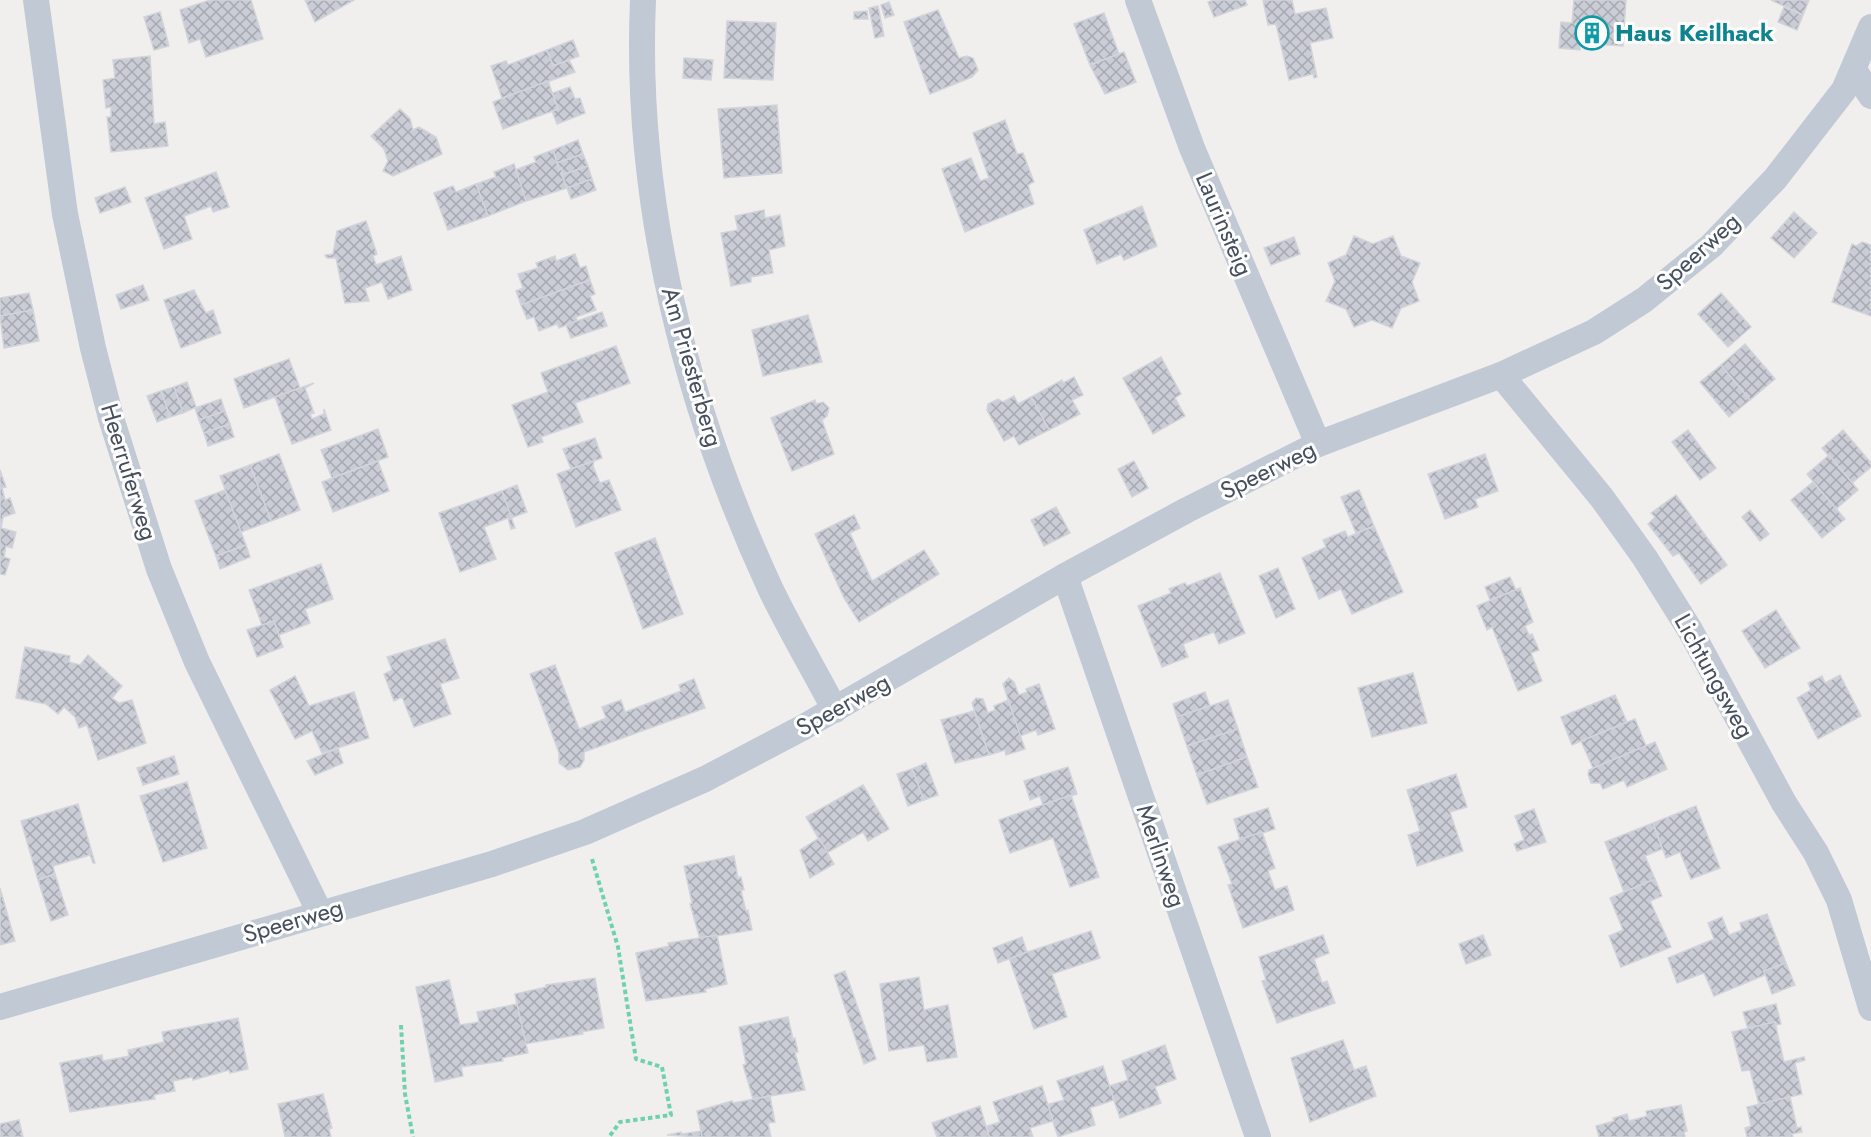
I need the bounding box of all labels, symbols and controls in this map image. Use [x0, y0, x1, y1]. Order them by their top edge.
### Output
building icon: Haus Keilhack [1574, 15, 1610, 51]
place label: Haus Keilhack [1615, 15, 1774, 50]
street label: Laurinsteig [1187, 166, 1262, 281]
street label: Speerweg [1648, 204, 1747, 299]
street label: Am Priesterberg [653, 283, 732, 451]
street label: Heerruferweg [92, 399, 167, 544]
street label: Speerweg [1214, 431, 1322, 508]
street label: Lichtungsweg [1666, 607, 1763, 744]
street label: Speerweg [789, 664, 896, 745]
street label: Merlinweg [1128, 800, 1195, 912]
street label: Speerweg [239, 890, 347, 951]

